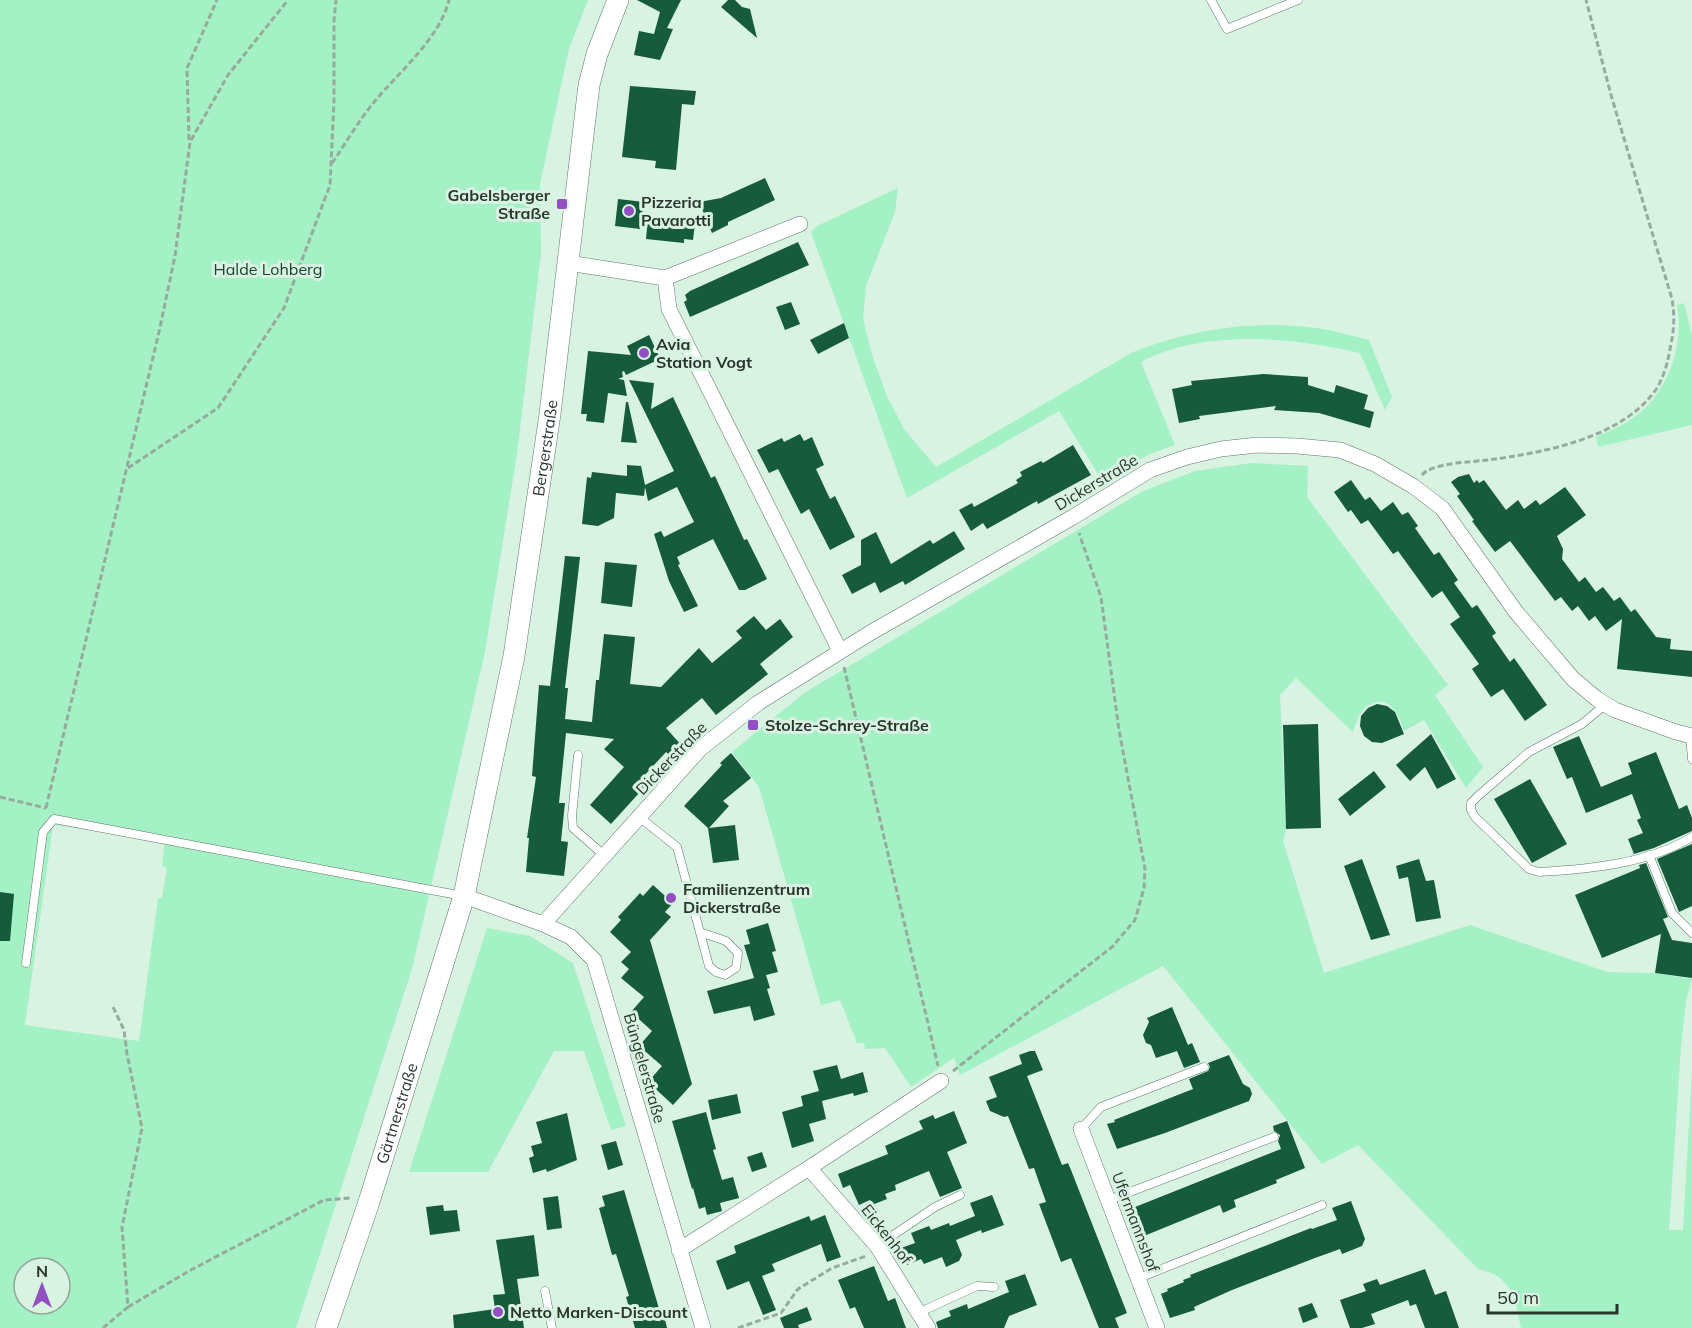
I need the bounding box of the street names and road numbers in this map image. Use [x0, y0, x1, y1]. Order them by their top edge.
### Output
street label: Bergerstraße [528, 399, 562, 497]
street label: Dickerstraße [1051, 449, 1141, 515]
street label: Dickerstraße [631, 717, 711, 799]
street label: Büngelerstraße [620, 1011, 670, 1125]
street label: Gärtnerstraße [371, 1060, 422, 1166]
street label: Ufermannshof [1108, 1169, 1164, 1275]
street label: Eickenhof [857, 1200, 917, 1269]

